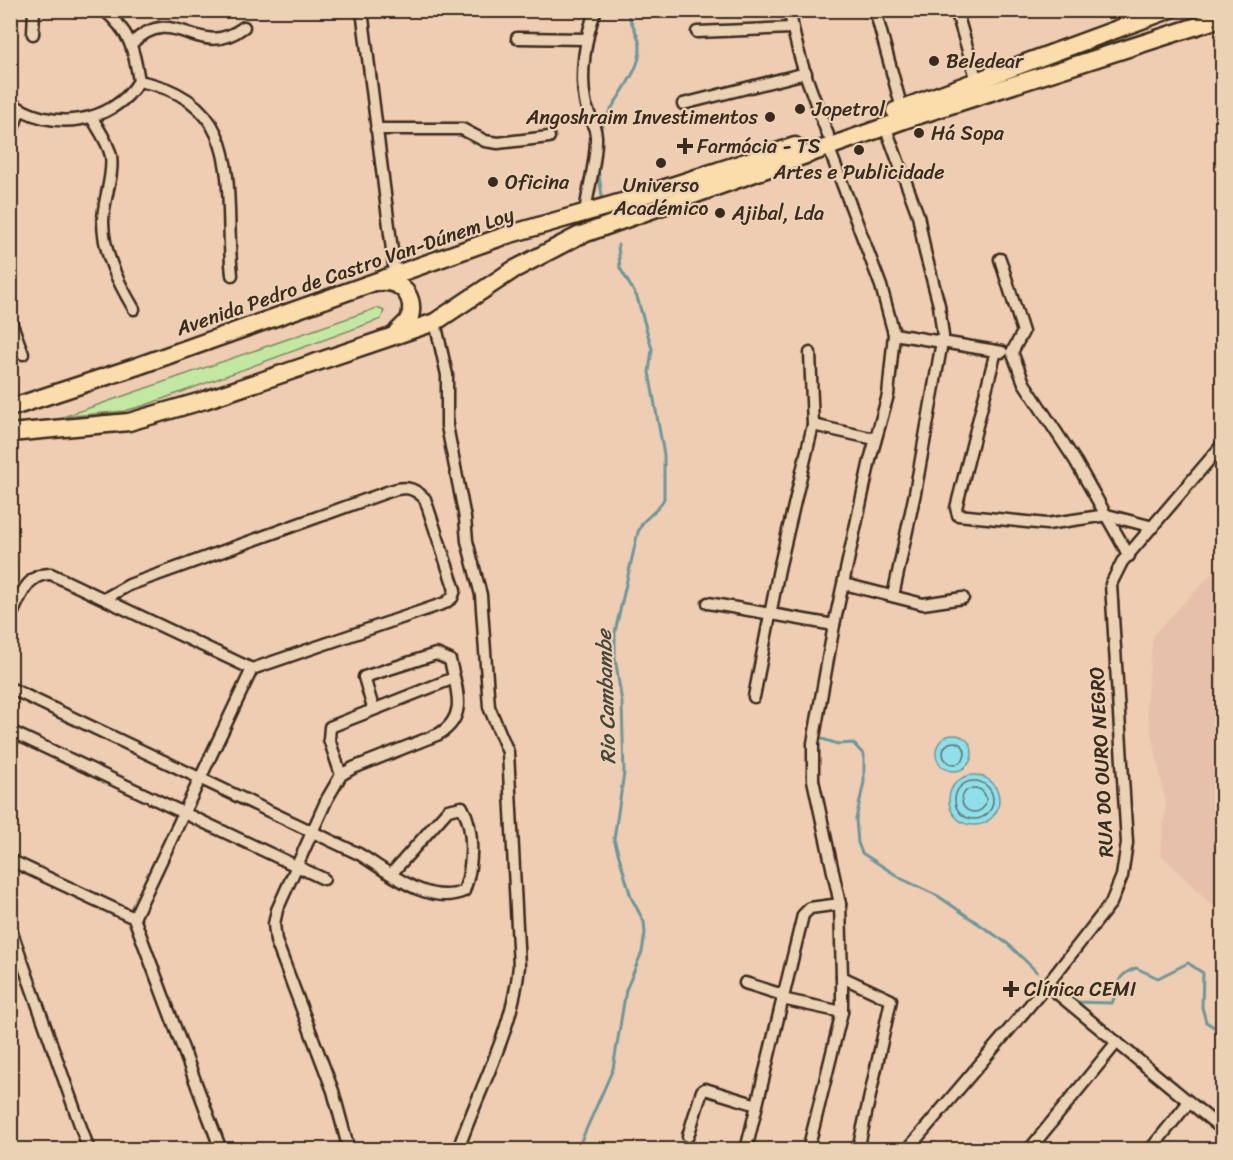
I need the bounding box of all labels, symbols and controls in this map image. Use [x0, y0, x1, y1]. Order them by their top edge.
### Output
place label: Beledear [946, 44, 1024, 79]
marker: Beledear [927, 54, 941, 68]
place label: Jopetrol [811, 92, 886, 127]
place label: Angoshraim Investimentos [525, 100, 759, 135]
marker: Jopetrol [793, 102, 807, 116]
marker: Angoshraim Investimentos [763, 110, 777, 124]
place label: Há Sopa [931, 116, 1005, 151]
marker: Há Sopa [912, 126, 926, 140]
place label: Farmácia - TS [697, 129, 821, 164]
marker: Farmácia - TS [678, 139, 692, 153]
marker: Artes e Publicidade [852, 143, 866, 157]
place label: Artes e Publicidade [772, 155, 945, 190]
marker: Universo Académico [654, 156, 668, 170]
place label: Oficina [505, 165, 570, 200]
place label: Universo Académico [613, 168, 708, 226]
marker: Oficina [486, 175, 500, 189]
place label: Ajibal, Lda [731, 196, 824, 231]
street label: Avenida Pedro de Castro Van-Dúnem Loy [171, 197, 519, 346]
marker: Ajibal, Lda [713, 206, 727, 220]
water label: Rio Cambambe [585, 627, 627, 765]
street label: RUA DO OURO NEGRO [1079, 666, 1124, 858]
place label: Clínica CEMI [1024, 972, 1136, 1007]
marker: Clínica CEMI [1002, 980, 1020, 998]

